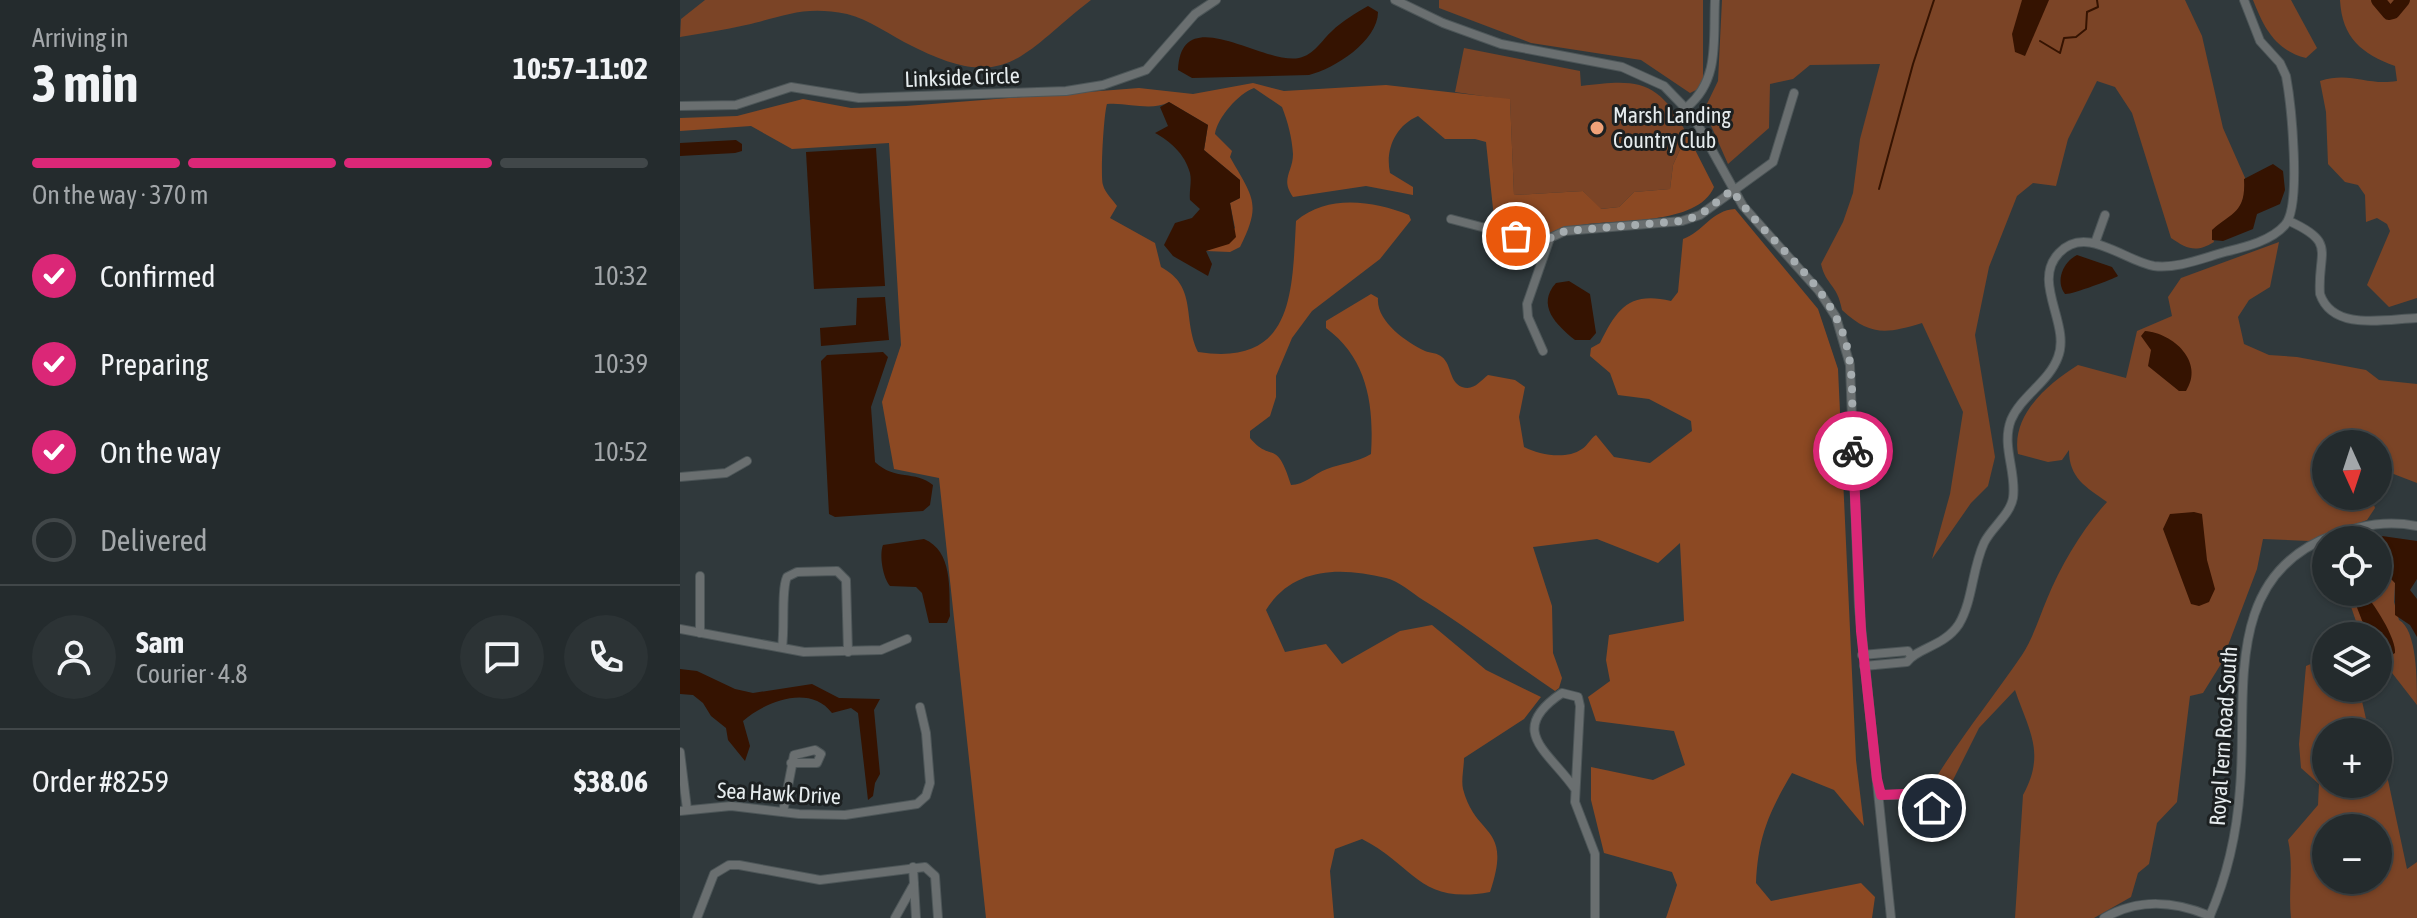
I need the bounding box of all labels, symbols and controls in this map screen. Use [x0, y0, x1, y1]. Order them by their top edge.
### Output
text: Arriving in [32, 23, 129, 53]
text: 10:57–11:02 [513, 51, 648, 85]
text: 3 min [32, 53, 138, 113]
street label: Linkside Circle [904, 62, 1020, 92]
place label: Marsh Landing Country Club [1613, 102, 1731, 153]
marker: Marsh Landing Country Club [1588, 119, 1606, 137]
text: On the way · 370 m [32, 180, 209, 210]
pin [1482, 202, 1550, 270]
icon: bag [1494, 214, 1538, 258]
icon: check [32, 254, 76, 298]
text: Confirmed [100, 259, 215, 293]
text: 10:32 [594, 261, 648, 291]
icon: check [32, 342, 76, 386]
text: Preparing [100, 347, 209, 381]
text: 10:39 [594, 349, 648, 379]
courier [1813, 411, 1893, 491]
icon: bike [1831, 429, 1875, 473]
icon: check [32, 430, 76, 474]
north arrow [2312, 430, 2392, 510]
map controls [2312, 430, 2392, 894]
text: On the way [100, 435, 221, 469]
text: 10:52 [594, 437, 648, 467]
text: Delivered [100, 523, 208, 557]
button: locate [2312, 526, 2392, 606]
button: person [32, 615, 116, 699]
button: chat [460, 615, 544, 699]
button: phone [564, 615, 648, 699]
button: layers [2312, 622, 2392, 702]
text: Sam [136, 625, 184, 659]
street label: Royal Tern Road South [2204, 645, 2242, 827]
text: Courier · 4.8 [136, 659, 247, 689]
button: + [2312, 718, 2392, 798]
text: Order #8259 [32, 764, 169, 798]
text: $38.06 [574, 764, 648, 798]
pin [1898, 774, 1966, 842]
street label: Sea Hawk Drive [716, 777, 842, 809]
icon: home [1910, 786, 1954, 830]
button: − [2312, 814, 2392, 894]

